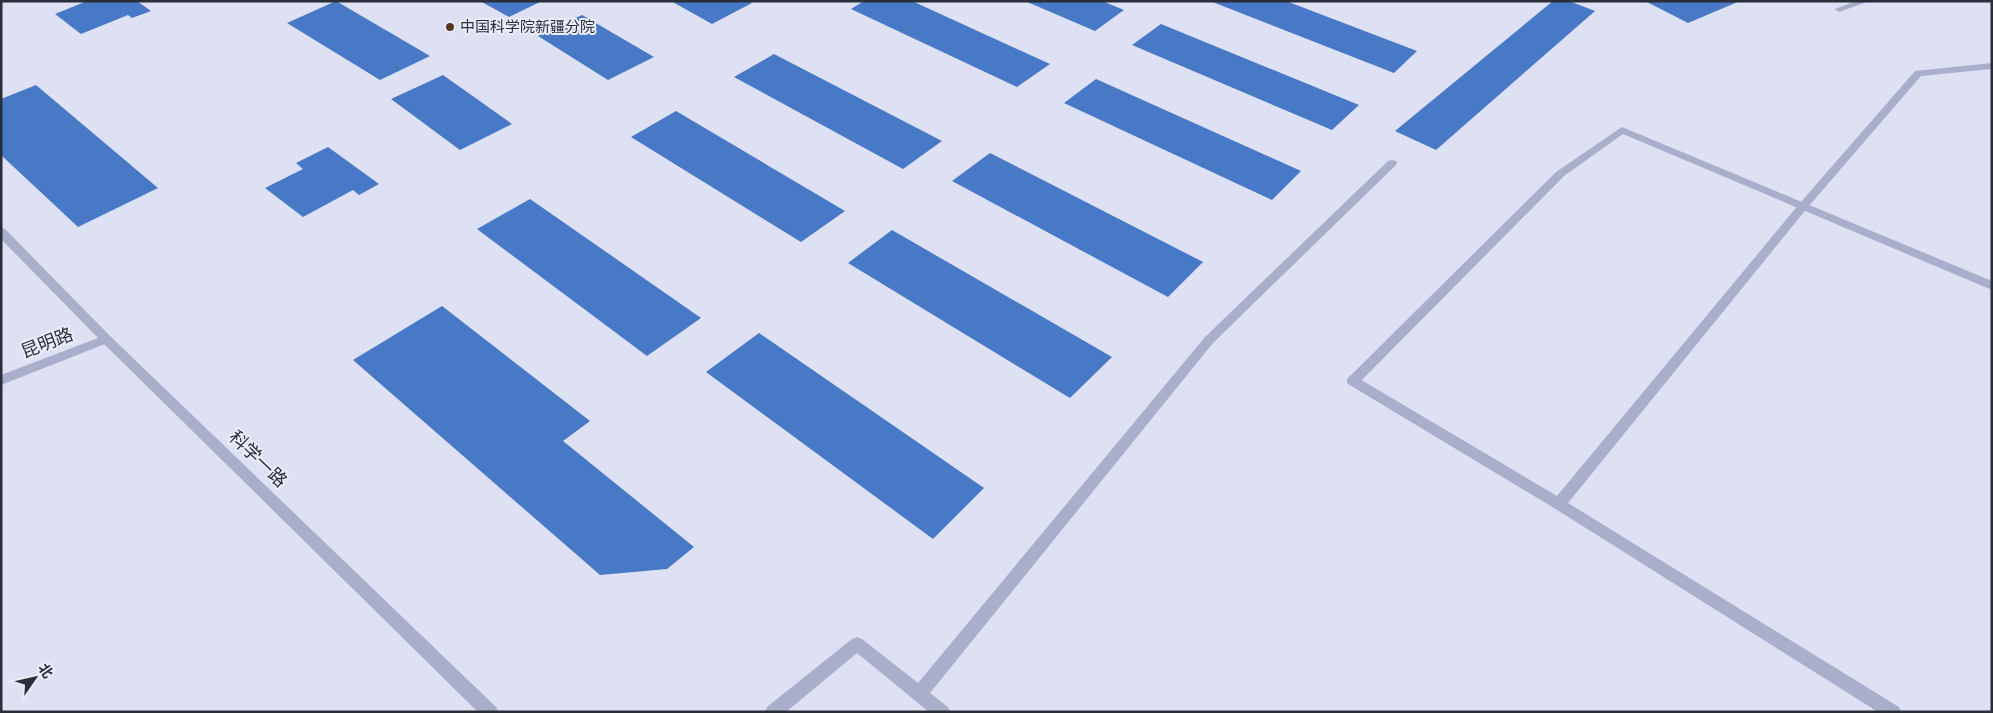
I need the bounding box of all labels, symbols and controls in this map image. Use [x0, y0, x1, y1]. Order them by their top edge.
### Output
place label: 中国科学院新疆分院 [460, 18, 595, 36]
marker: 中国科学院新疆分院 [444, 21, 456, 33]
street label: 昆明路 [18, 323, 76, 363]
street label: 科学一路 [224, 426, 292, 492]
north arrow [10, 653, 60, 703]
text: 北 [34, 660, 56, 682]

